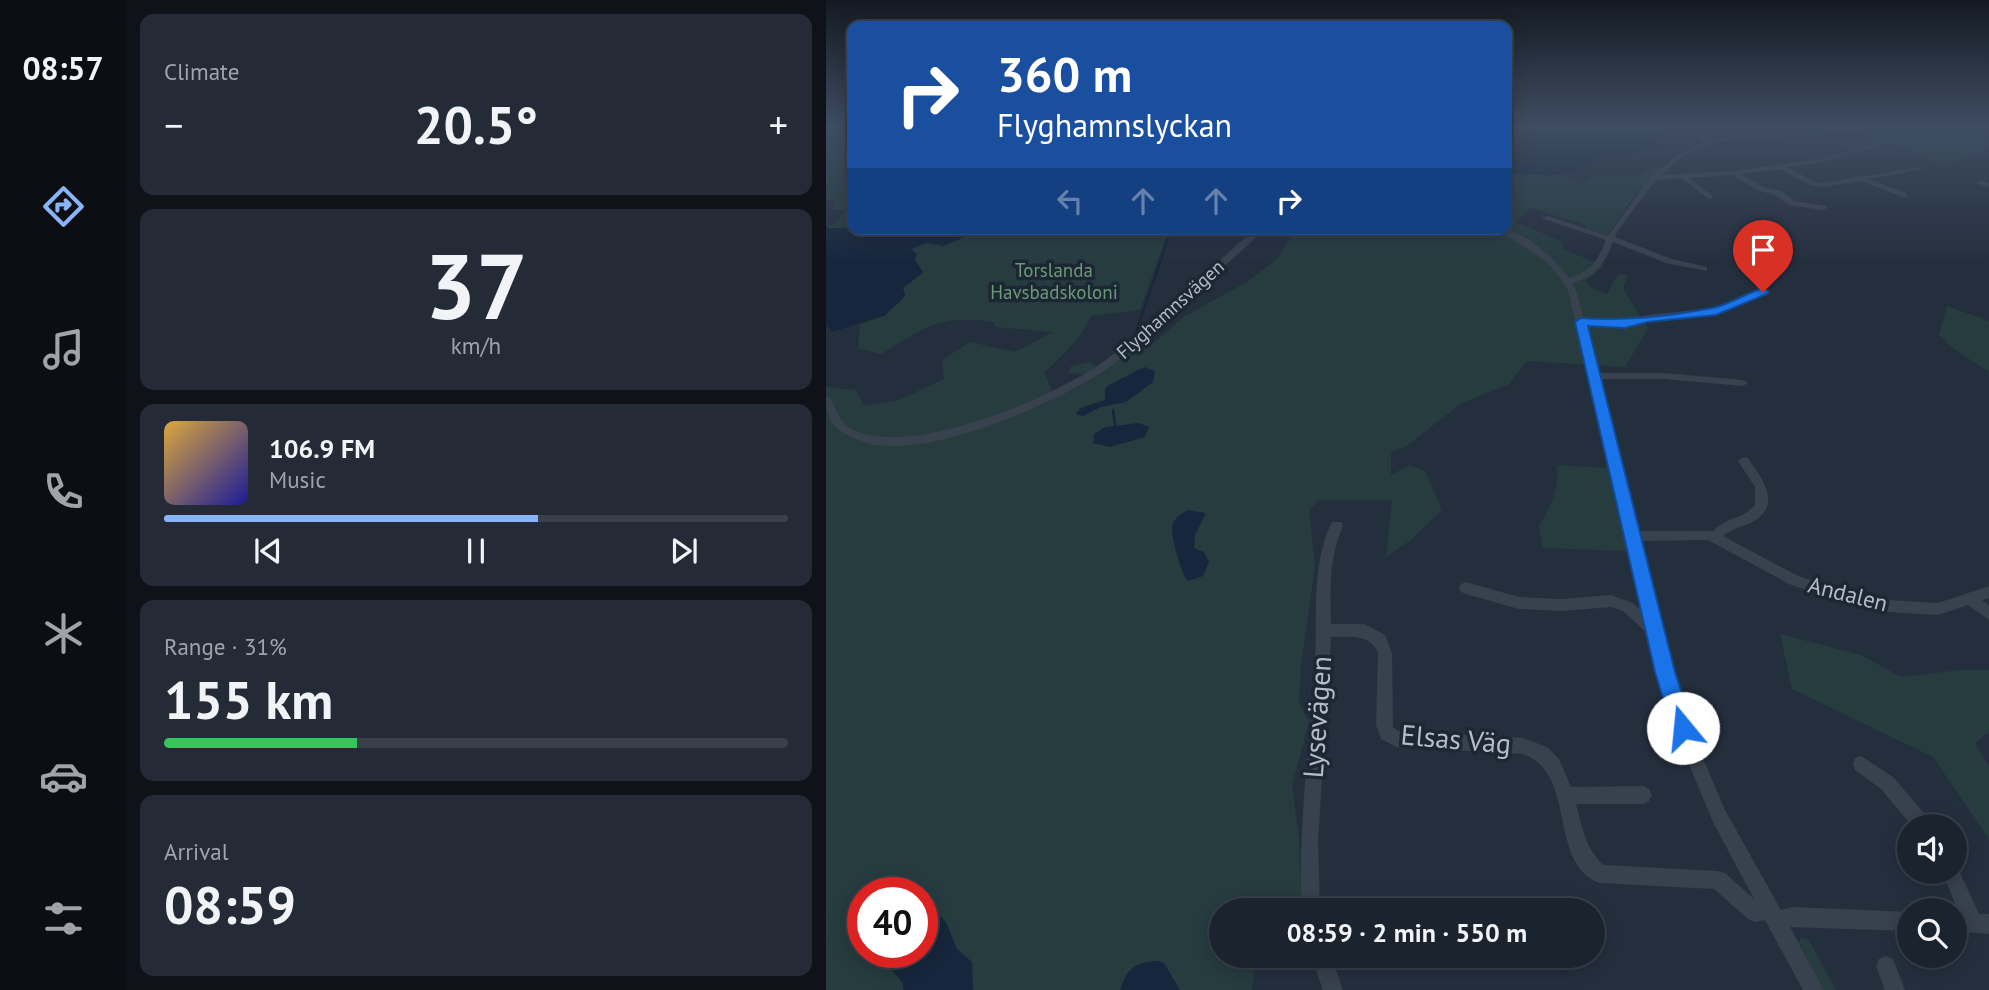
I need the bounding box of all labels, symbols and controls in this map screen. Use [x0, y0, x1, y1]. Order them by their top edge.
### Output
text: 360 m [997, 42, 1132, 106]
text: 08:57 [22, 47, 104, 89]
icon: right [882, 49, 973, 140]
text: Climate [164, 57, 239, 86]
text: 20.5° [414, 91, 538, 158]
text: − [164, 100, 183, 149]
text: + [769, 100, 788, 149]
text: Flyghamnslyckan [997, 104, 1232, 146]
icon: directions [39, 182, 88, 231]
icon: left [1051, 182, 1089, 220]
icon: ahead [1124, 182, 1162, 220]
icon: ahead [1197, 182, 1235, 220]
icon: right [1270, 182, 1308, 220]
pin [1733, 220, 1793, 292]
text: 37 [424, 226, 528, 344]
icon: arrive [1744, 231, 1782, 269]
street label: Flyghamnsvägen [1111, 254, 1229, 364]
park label: Torslanda Havsbadskoloni [990, 258, 1118, 304]
icon: music [39, 325, 88, 374]
text: km/h [451, 331, 501, 360]
text: 106.9 FM [269, 432, 375, 465]
text: Music [269, 465, 326, 494]
icon: phone [39, 467, 88, 516]
icon: previous [249, 532, 287, 570]
icon: pause [457, 532, 495, 570]
icon: next [665, 532, 703, 570]
street label: Andalen [1805, 570, 1891, 617]
icon: climate [39, 609, 88, 658]
text: Range · 31% [164, 632, 287, 661]
street label: Lysevägen [1294, 655, 1339, 779]
text: 155 km [164, 666, 333, 733]
position arrow [1646, 691, 1720, 765]
street label: Elsas Väg [1399, 715, 1513, 762]
icon: car [39, 752, 88, 801]
map controls [1897, 814, 1967, 968]
button: sound [1897, 814, 1967, 884]
text: Arrival [164, 837, 228, 866]
text: 08:59 [164, 871, 296, 938]
speed limit sign: 40 [847, 877, 938, 968]
icon: filters [39, 894, 88, 943]
button: search [1897, 898, 1967, 968]
text: 08:59 · 2 min · 550 m [1287, 916, 1527, 949]

